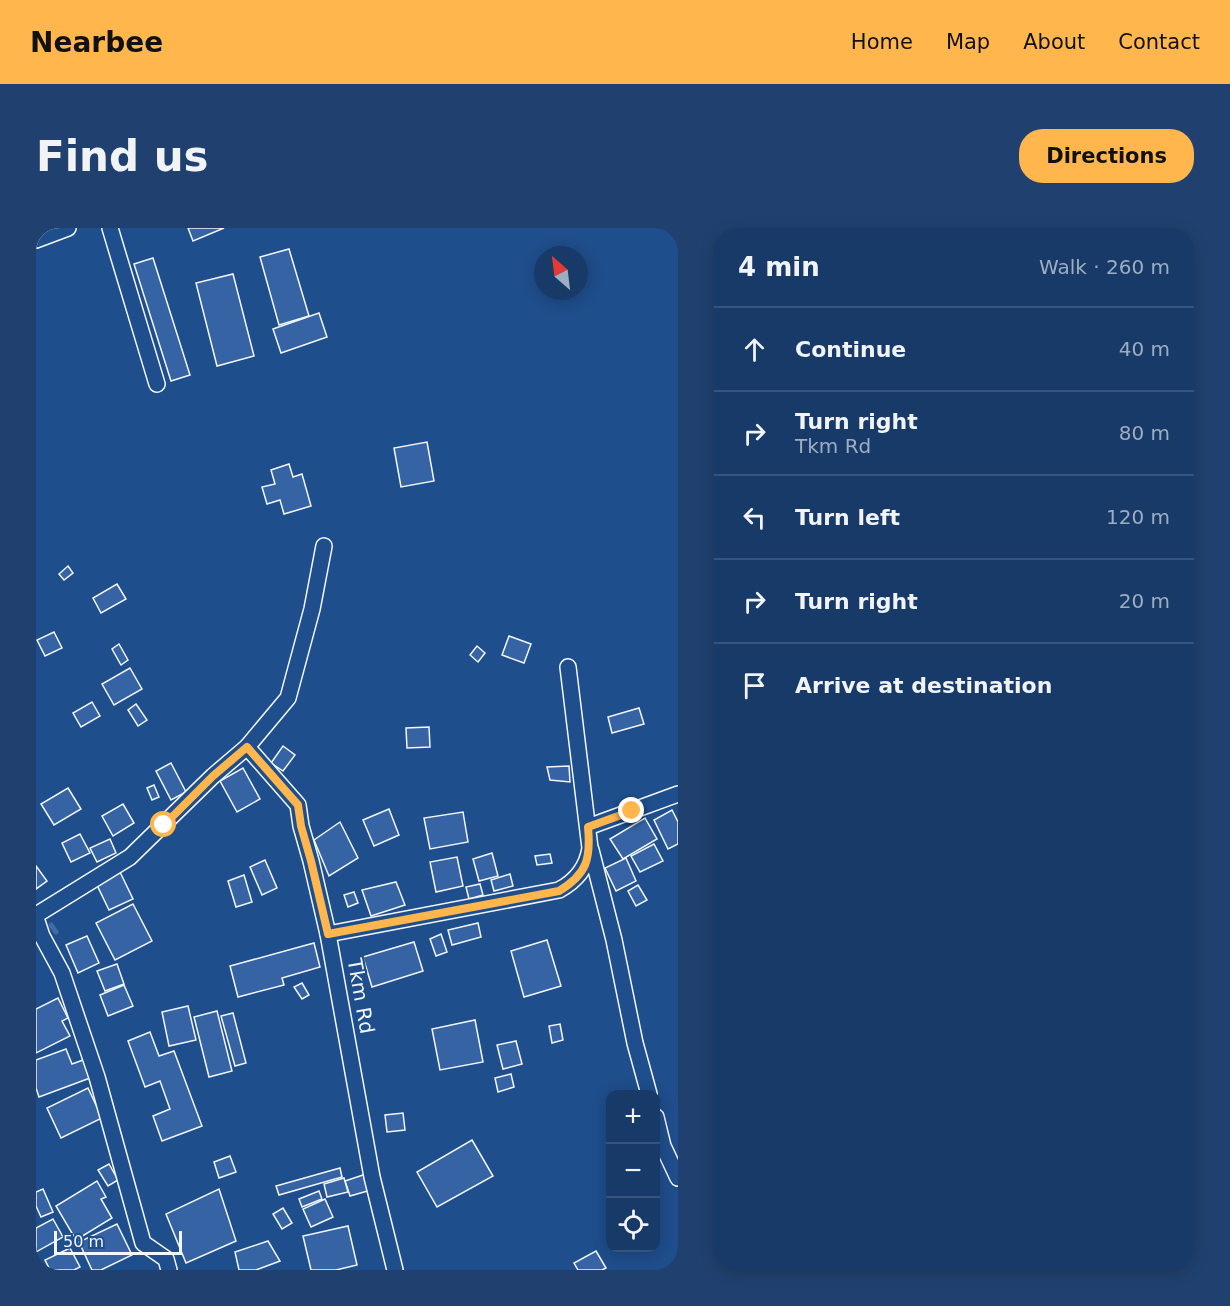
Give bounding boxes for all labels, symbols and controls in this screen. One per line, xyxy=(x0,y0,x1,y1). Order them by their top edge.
text: Nearbee xyxy=(30,26,163,59)
text: Home xyxy=(851,30,913,54)
text: Map xyxy=(946,30,990,54)
text: About xyxy=(1023,30,1085,54)
text: Contact xyxy=(1118,30,1200,54)
button: Directions xyxy=(1019,129,1194,183)
text: Find us xyxy=(36,132,209,181)
north arrow xyxy=(534,246,588,300)
text: 4 min xyxy=(738,252,820,282)
text: Walk · 260 m xyxy=(1039,255,1170,279)
icon: ahead xyxy=(738,333,771,366)
text: Continue xyxy=(795,337,906,362)
text: 40 m xyxy=(1119,337,1170,361)
text: Turn right xyxy=(795,409,918,434)
icon: right xyxy=(738,417,771,450)
text: 80 m xyxy=(1119,421,1170,445)
text: Tkm Rd xyxy=(795,434,871,458)
icon: left xyxy=(738,501,771,534)
text: Turn left xyxy=(795,505,900,530)
text: 120 m xyxy=(1106,505,1170,529)
icon: right xyxy=(738,585,771,618)
text: Turn right xyxy=(795,589,918,614)
text: 20 m xyxy=(1119,589,1170,613)
icon: arrive xyxy=(738,669,771,702)
text: Arrive at destination xyxy=(795,673,1052,698)
route end xyxy=(618,797,644,823)
route start xyxy=(150,811,176,837)
street label: Tkm Rd xyxy=(342,955,379,1036)
map controls xyxy=(606,1090,660,1252)
button: + xyxy=(606,1090,660,1144)
button: − xyxy=(606,1144,660,1198)
button: locate xyxy=(606,1198,660,1252)
scale bar xyxy=(54,1228,182,1256)
text: 50 m xyxy=(63,1232,104,1251)

